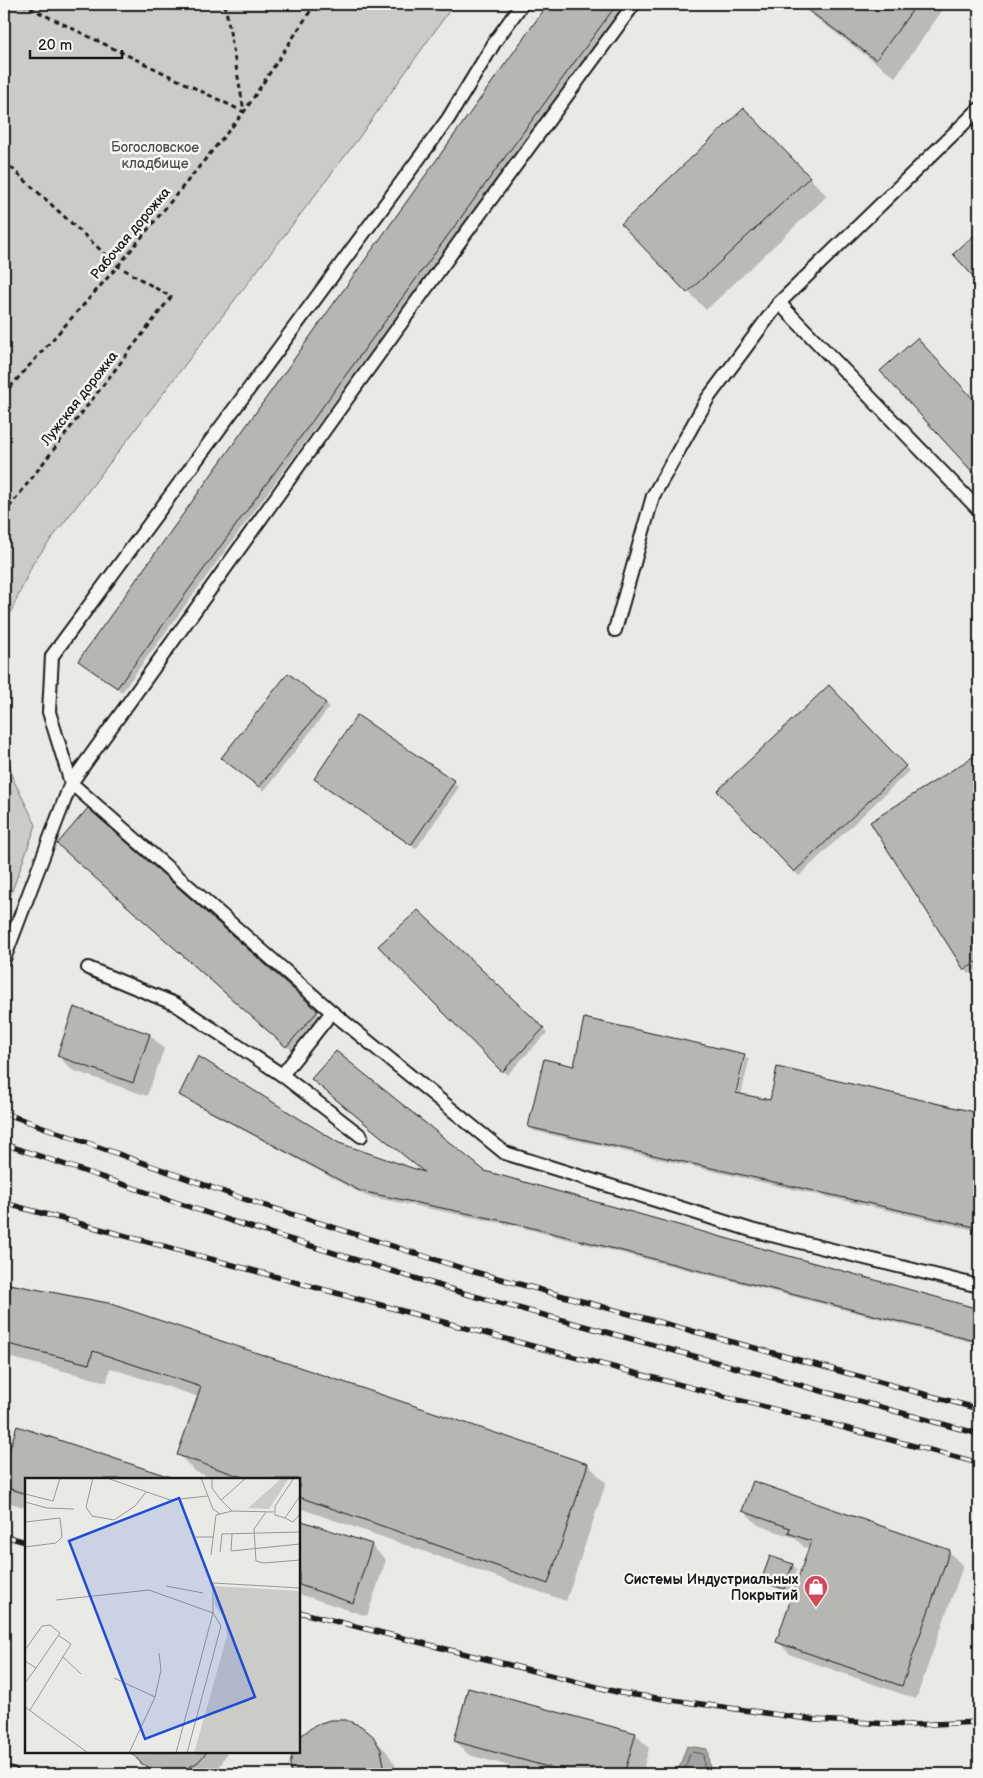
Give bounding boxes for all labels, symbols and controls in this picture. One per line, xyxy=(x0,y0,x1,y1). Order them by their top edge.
scale bar xyxy=(30,28,122,60)
text: 20 m xyxy=(38,36,72,55)
park label: Богословское кладбище xyxy=(111,139,199,172)
street label: Рабочая дорожка xyxy=(87,183,174,283)
street label: Лужская дорожка xyxy=(37,347,122,450)
inset map xyxy=(25,1478,300,1753)
place label: Системы Индустриальных Покрытий xyxy=(624,1571,799,1604)
shop icon: Системы Индустриальных Покрытий xyxy=(803,1574,829,1608)

